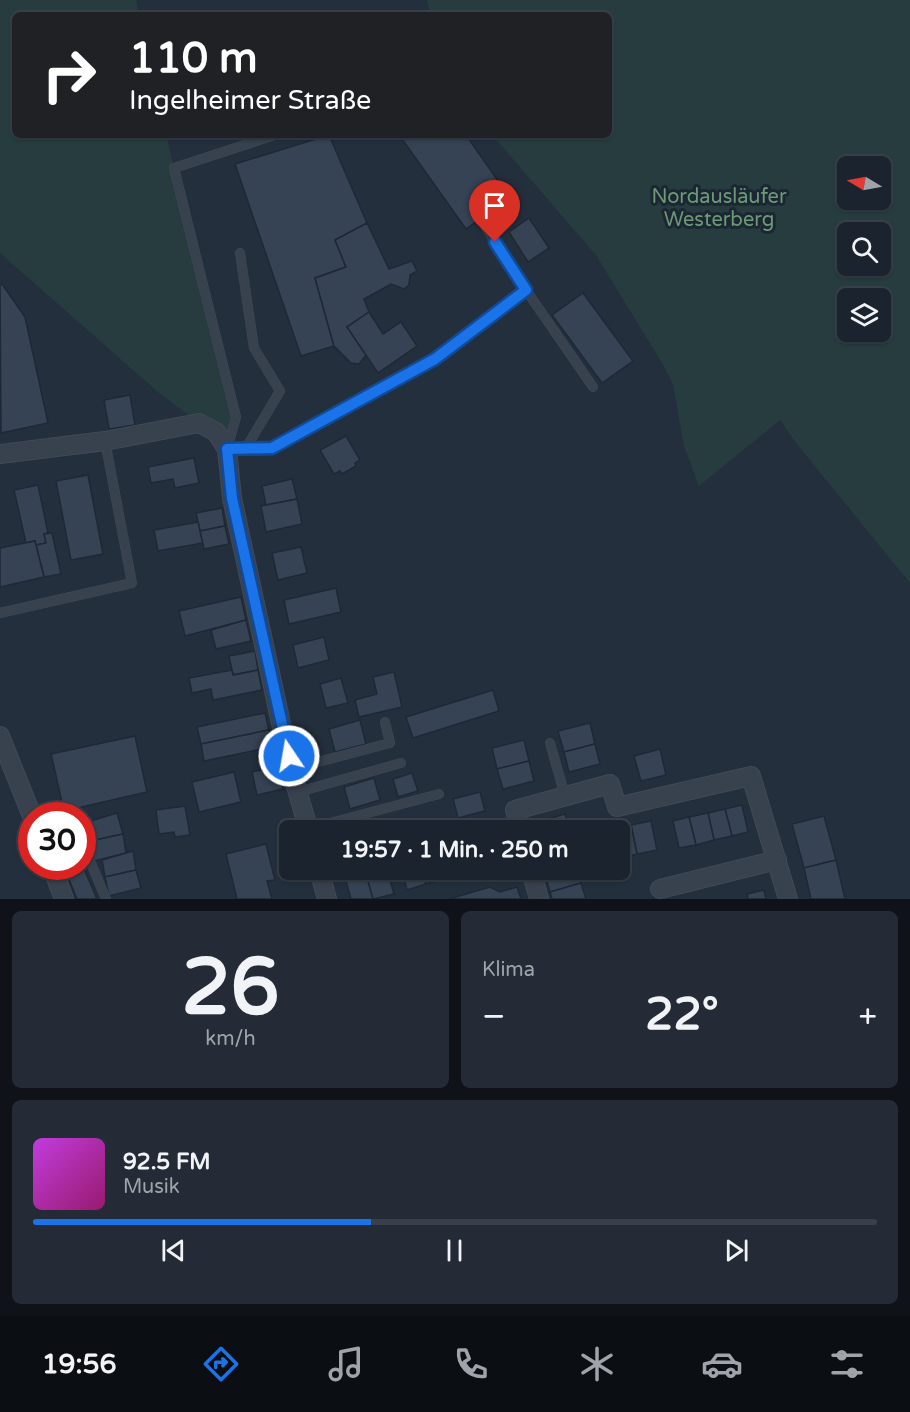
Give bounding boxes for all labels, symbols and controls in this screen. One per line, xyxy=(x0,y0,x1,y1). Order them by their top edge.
text: 110 m xyxy=(129,33,258,84)
icon: right xyxy=(30,36,108,114)
text: Ingelheimer Straße xyxy=(129,84,371,117)
north arrow xyxy=(837,156,891,210)
map controls xyxy=(837,156,891,342)
pin xyxy=(469,180,520,242)
park label: Nordausläufer Westerberg xyxy=(651,185,787,232)
icon: arrive xyxy=(478,189,511,222)
button: search xyxy=(837,222,891,276)
button: layers xyxy=(837,288,891,342)
position arrow xyxy=(257,724,321,788)
speed limit sign: 30 xyxy=(18,802,96,880)
text: 19:57 · 1 Min. · 250 m xyxy=(341,837,568,863)
text: 26 xyxy=(182,941,279,1035)
text: Klima xyxy=(482,958,535,982)
text: 22° xyxy=(645,988,719,1042)
text: − xyxy=(482,997,506,1036)
text: + xyxy=(858,997,877,1036)
text: km/h xyxy=(205,1027,256,1051)
text: 92.5 FM xyxy=(123,1149,211,1175)
text: Musik xyxy=(123,1175,180,1199)
icon: previous xyxy=(157,1234,190,1267)
icon: pause xyxy=(438,1234,471,1267)
icon: next xyxy=(720,1234,753,1267)
icon: directions xyxy=(200,1343,242,1385)
icon: music xyxy=(325,1343,367,1385)
icon: phone xyxy=(450,1343,492,1385)
icon: climate xyxy=(576,1343,618,1385)
icon: car xyxy=(701,1343,743,1385)
icon: filters xyxy=(826,1343,868,1385)
text: 19:56 xyxy=(42,1348,117,1381)

